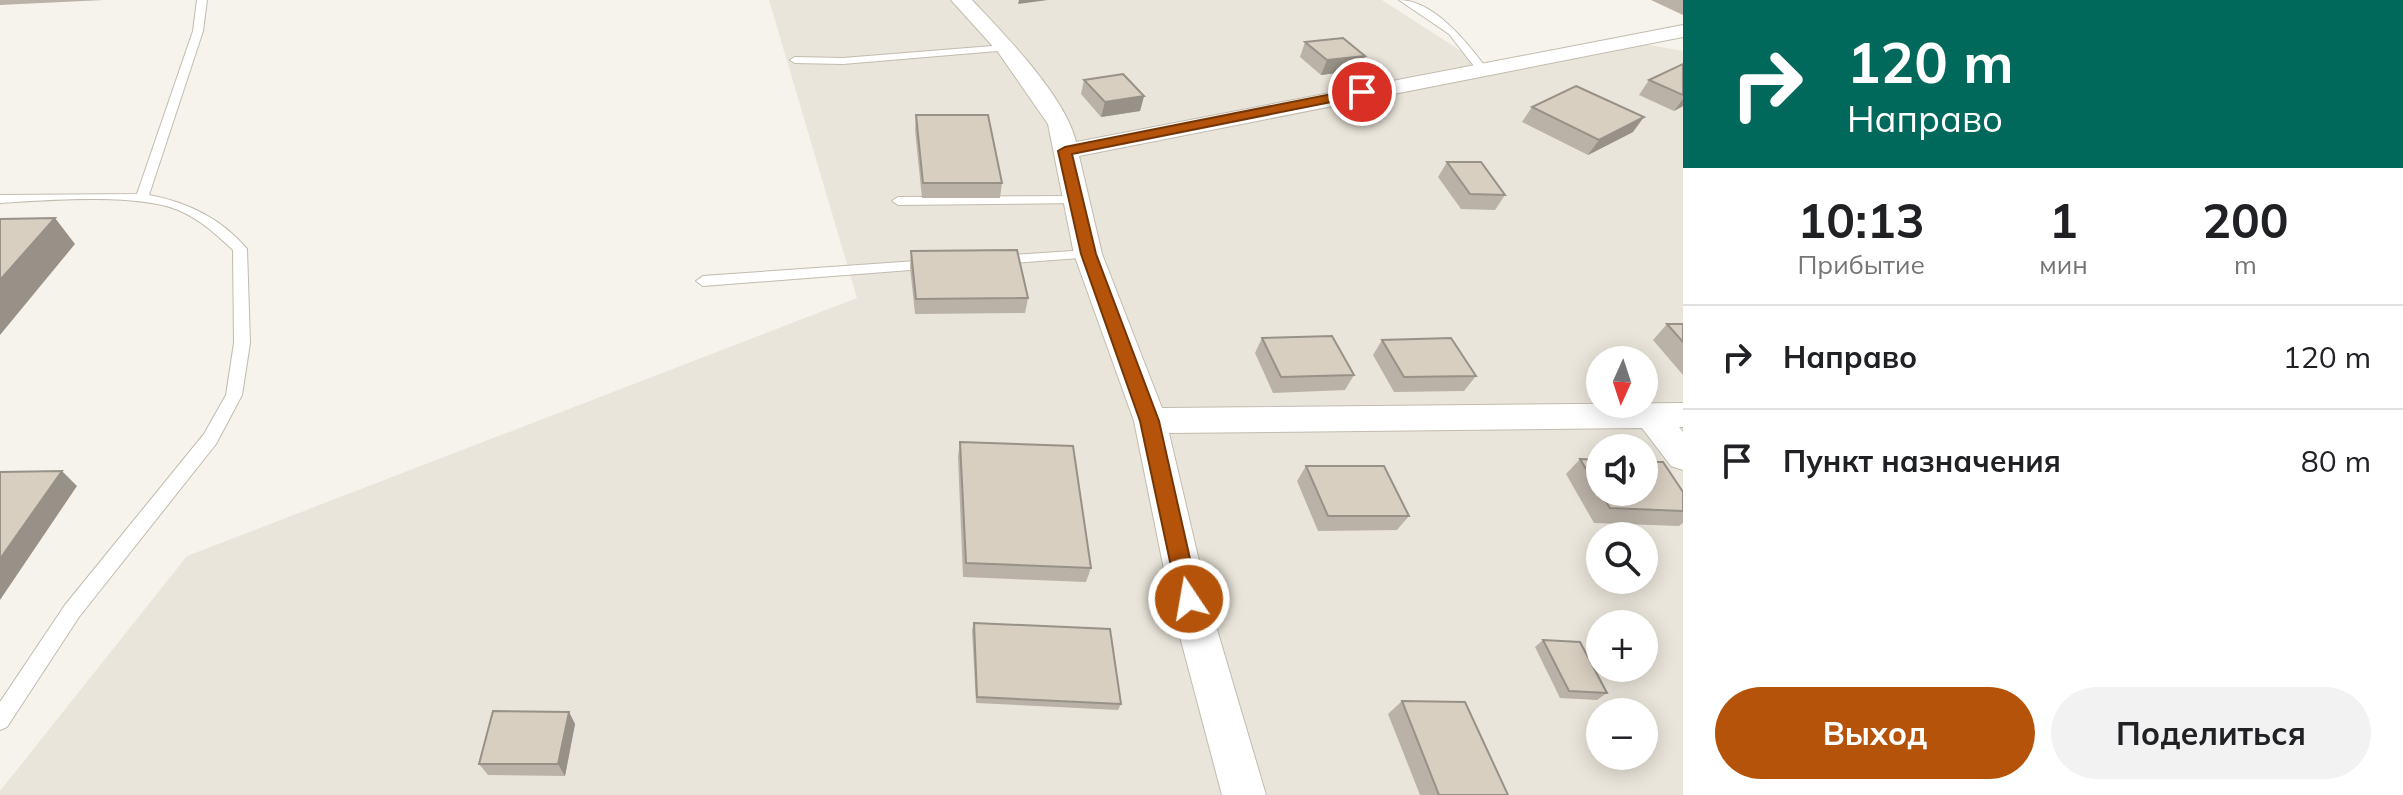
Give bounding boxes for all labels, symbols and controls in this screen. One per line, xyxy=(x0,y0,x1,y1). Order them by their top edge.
text: 120 m xyxy=(1847,27,2014,97)
icon: right xyxy=(1715,32,1819,136)
pin xyxy=(1328,58,1396,126)
icon: arrive xyxy=(1340,70,1384,114)
text: Направо xyxy=(1847,96,2003,141)
text: 10:13 xyxy=(1798,190,1925,250)
text: 1 xyxy=(2049,190,2078,250)
text: 200 xyxy=(2202,190,2289,250)
text: Прибытие xyxy=(1797,248,1925,281)
text: мин xyxy=(2039,248,2088,281)
text: m xyxy=(2234,248,2257,281)
icon: right xyxy=(1715,335,1759,379)
text: Направо xyxy=(1783,338,1917,376)
text: 120 m xyxy=(2283,338,2371,376)
north arrow xyxy=(1586,346,1658,418)
map controls xyxy=(1586,346,1658,770)
button: sound xyxy=(1586,434,1658,506)
icon: arrive xyxy=(1715,439,1759,483)
text: Пункт назначения xyxy=(1783,442,2061,480)
text: 80 m xyxy=(2301,442,2371,480)
button: search xyxy=(1586,522,1658,594)
position arrow xyxy=(1147,557,1231,641)
button: + xyxy=(1586,610,1658,682)
button: Выход xyxy=(1715,687,2035,779)
button: Поделиться xyxy=(2051,687,2371,779)
button: − xyxy=(1586,698,1658,770)

